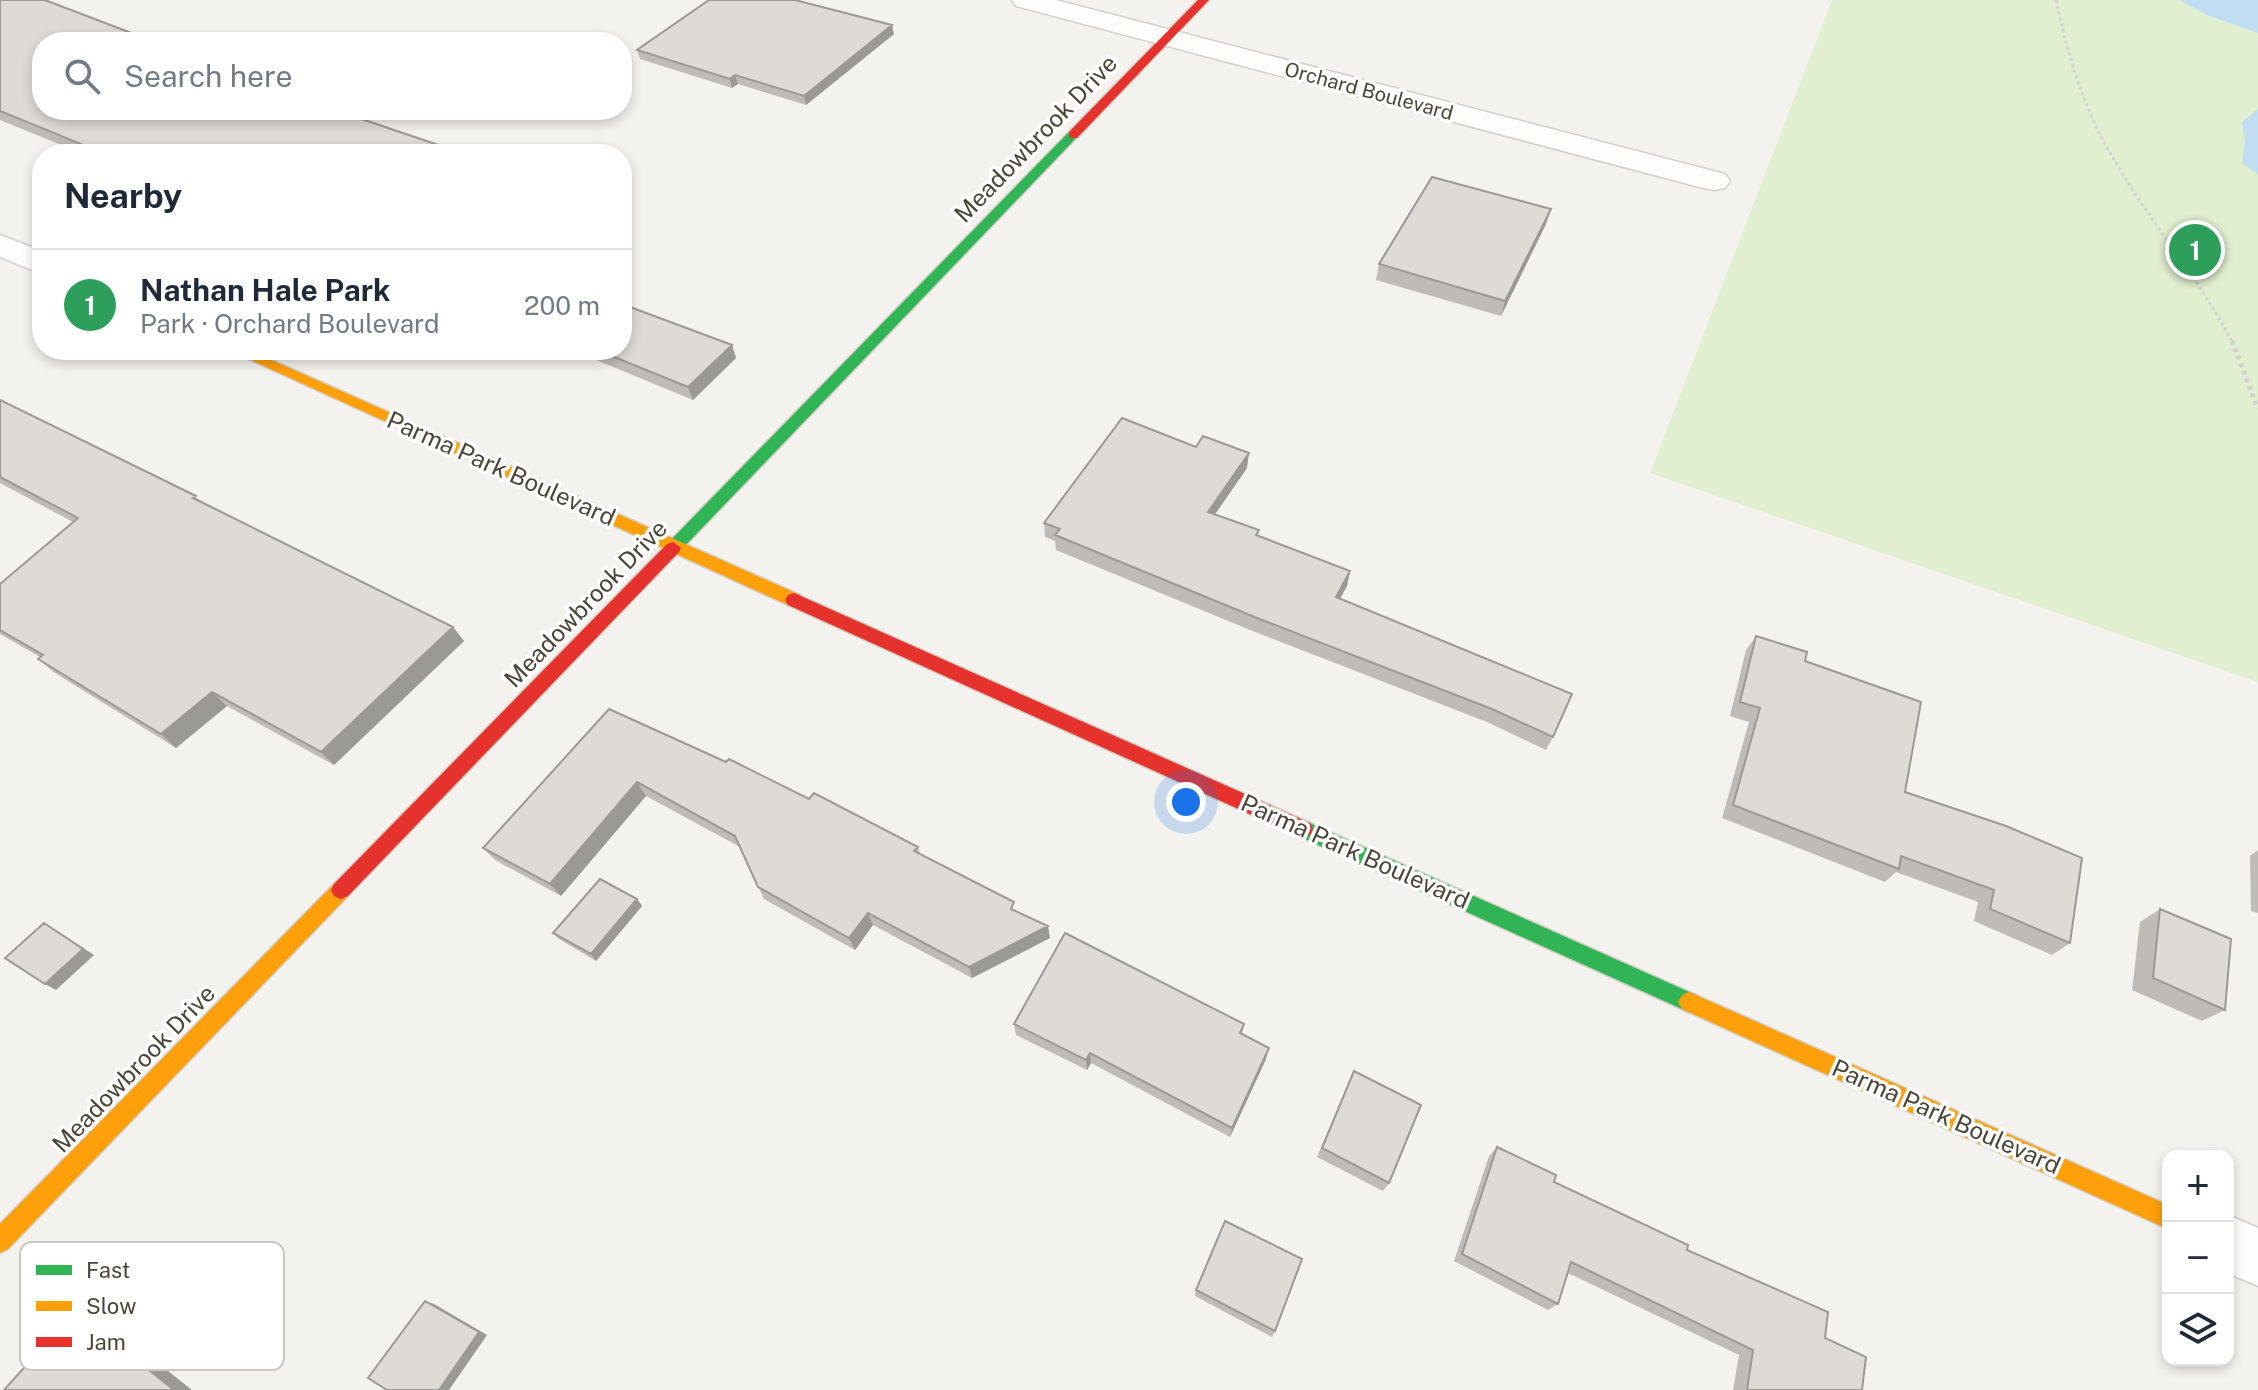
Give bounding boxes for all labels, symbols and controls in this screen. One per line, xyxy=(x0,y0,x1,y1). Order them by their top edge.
search box xyxy=(32,32,632,120)
street label: Meadowbrook Drive xyxy=(948,49,1122,228)
icon: search xyxy=(60,54,104,98)
street label: Orchard Boulevard xyxy=(1282,57,1456,125)
text: Search here xyxy=(124,58,292,94)
text: Nearby xyxy=(64,176,182,216)
pin: 1 xyxy=(2169,220,2221,280)
text: Nathan Hale Park xyxy=(140,272,390,308)
text: 1 xyxy=(84,290,96,321)
text: 200 m xyxy=(524,290,600,321)
text: Park · Orchard Boulevard xyxy=(140,308,440,339)
street label: Parma Park Boulevard xyxy=(383,405,620,531)
street label: Meadowbrook Drive xyxy=(498,514,672,693)
your location xyxy=(1166,782,1206,822)
street label: Parma Park Boulevard xyxy=(1237,788,1474,914)
street label: Meadowbrook Drive xyxy=(46,979,220,1158)
street label: Parma Park Boulevard xyxy=(1828,1053,2065,1179)
map controls xyxy=(2162,1150,2234,1366)
button: + xyxy=(2162,1150,2234,1222)
button: − xyxy=(2162,1222,2234,1294)
legend xyxy=(20,1242,284,1370)
text: Fast xyxy=(86,1257,130,1283)
text: Slow xyxy=(86,1293,136,1319)
button: layers xyxy=(2162,1294,2234,1366)
text: Jam xyxy=(86,1329,126,1355)

